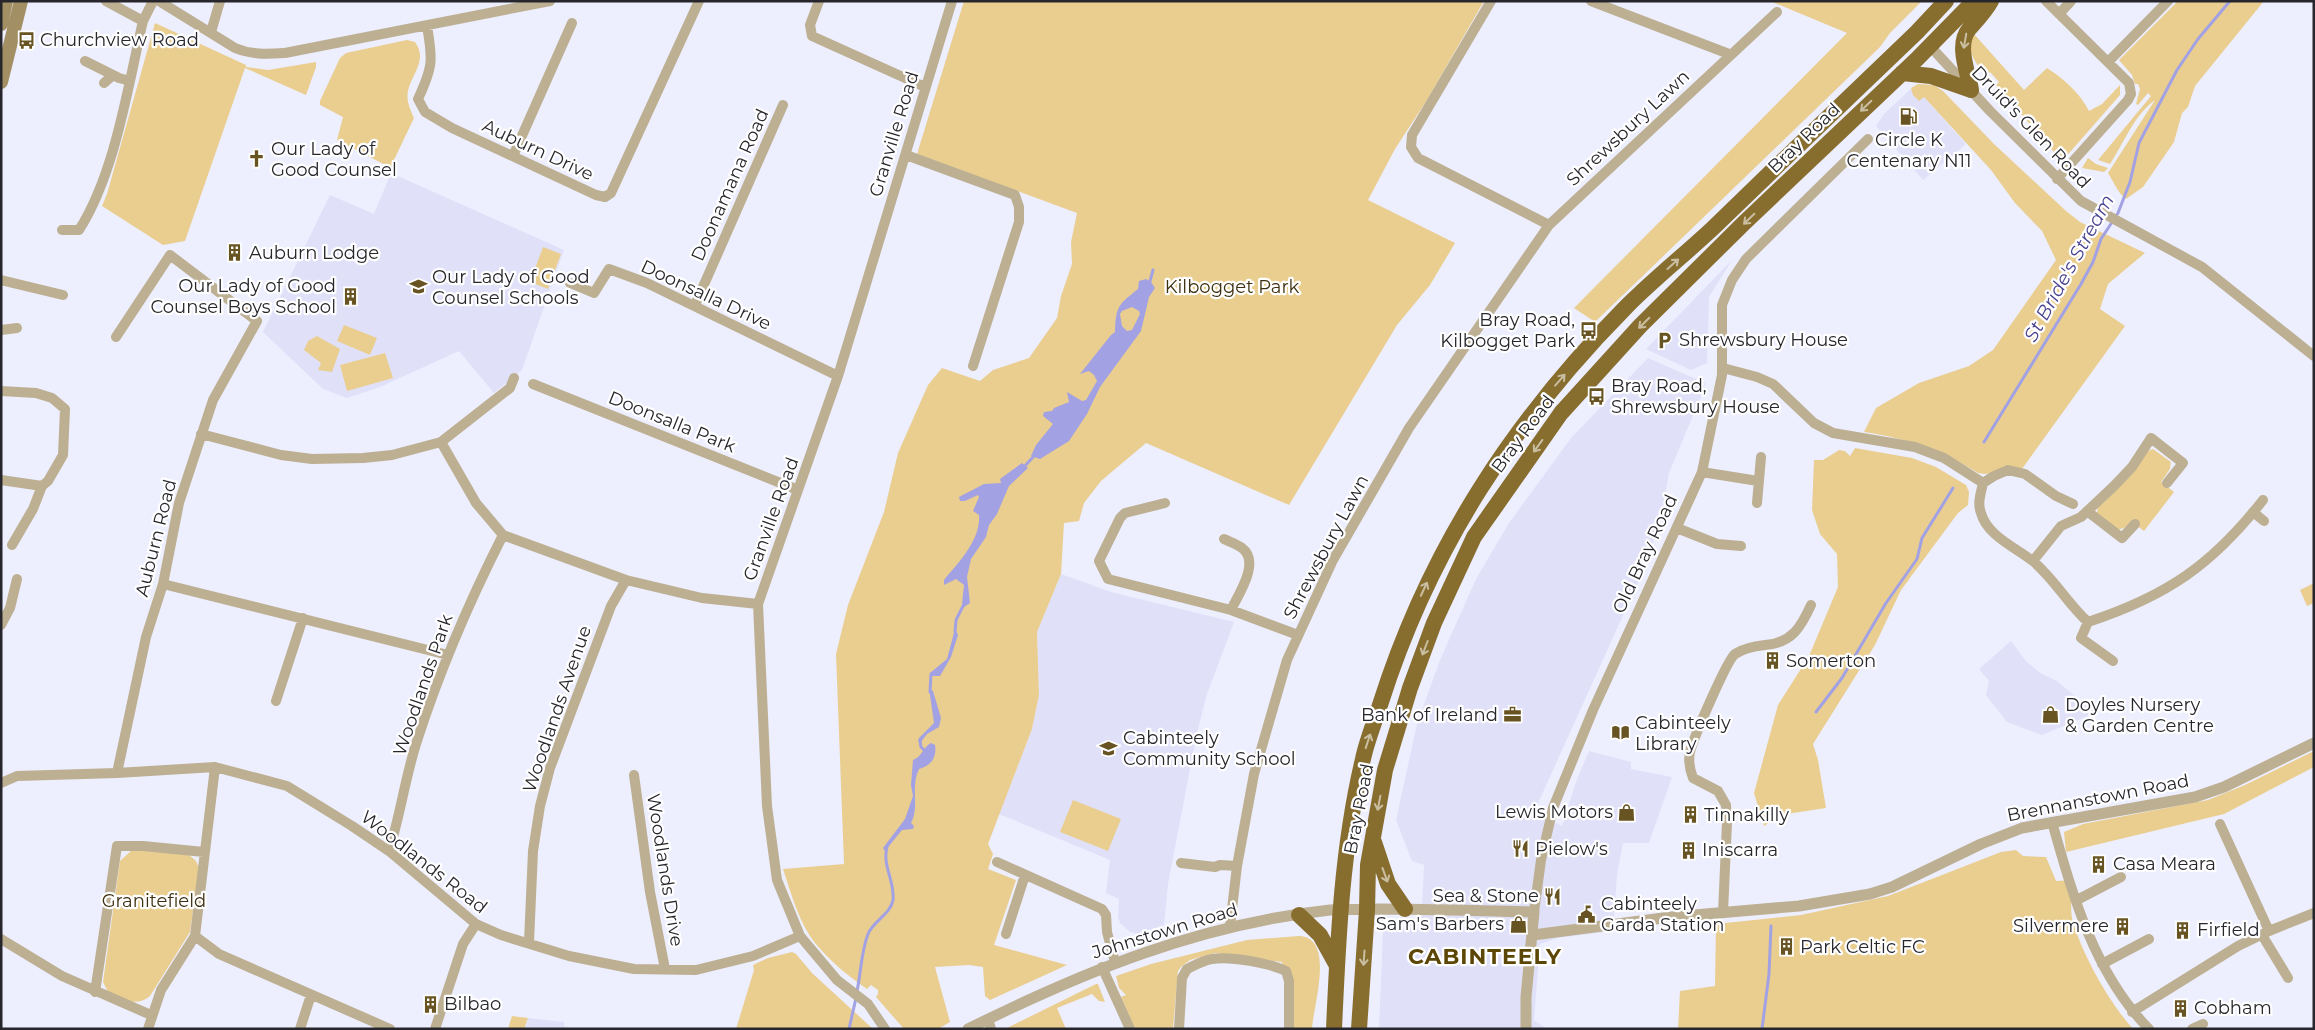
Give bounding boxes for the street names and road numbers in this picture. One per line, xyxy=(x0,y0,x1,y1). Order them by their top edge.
street label: Druid's Glen Road xyxy=(1967,61,2095,193)
street label: Shrewsbury Lawn xyxy=(1562,65,1694,191)
street label: Granville Road xyxy=(864,69,924,199)
street label: Bray Road xyxy=(1763,98,1845,178)
street label: Doonamana Road xyxy=(686,105,774,265)
street label: Auburn Drive xyxy=(479,115,597,185)
street label: Doonsalla Drive xyxy=(637,255,775,335)
street label: Doonsalla Park xyxy=(605,386,739,458)
street label: Bray Road xyxy=(1487,391,1559,477)
street label: Granville Road xyxy=(738,454,804,584)
street label: Shrewsbury Lawn xyxy=(1279,471,1373,623)
street label: Auburn Road xyxy=(131,477,181,599)
street label: Old Bray Road xyxy=(1608,491,1682,617)
street label: Woodlands Park xyxy=(388,611,458,759)
street label: Woodlands Avenue xyxy=(518,623,596,795)
street label: Bray Road xyxy=(1339,762,1379,856)
street label: Brennanstown Road xyxy=(2005,770,2191,826)
street label: Woodlands Drive xyxy=(642,792,688,948)
street label: Woodlands Road xyxy=(356,806,492,918)
street label: Johnstown Road xyxy=(1089,898,1241,964)

